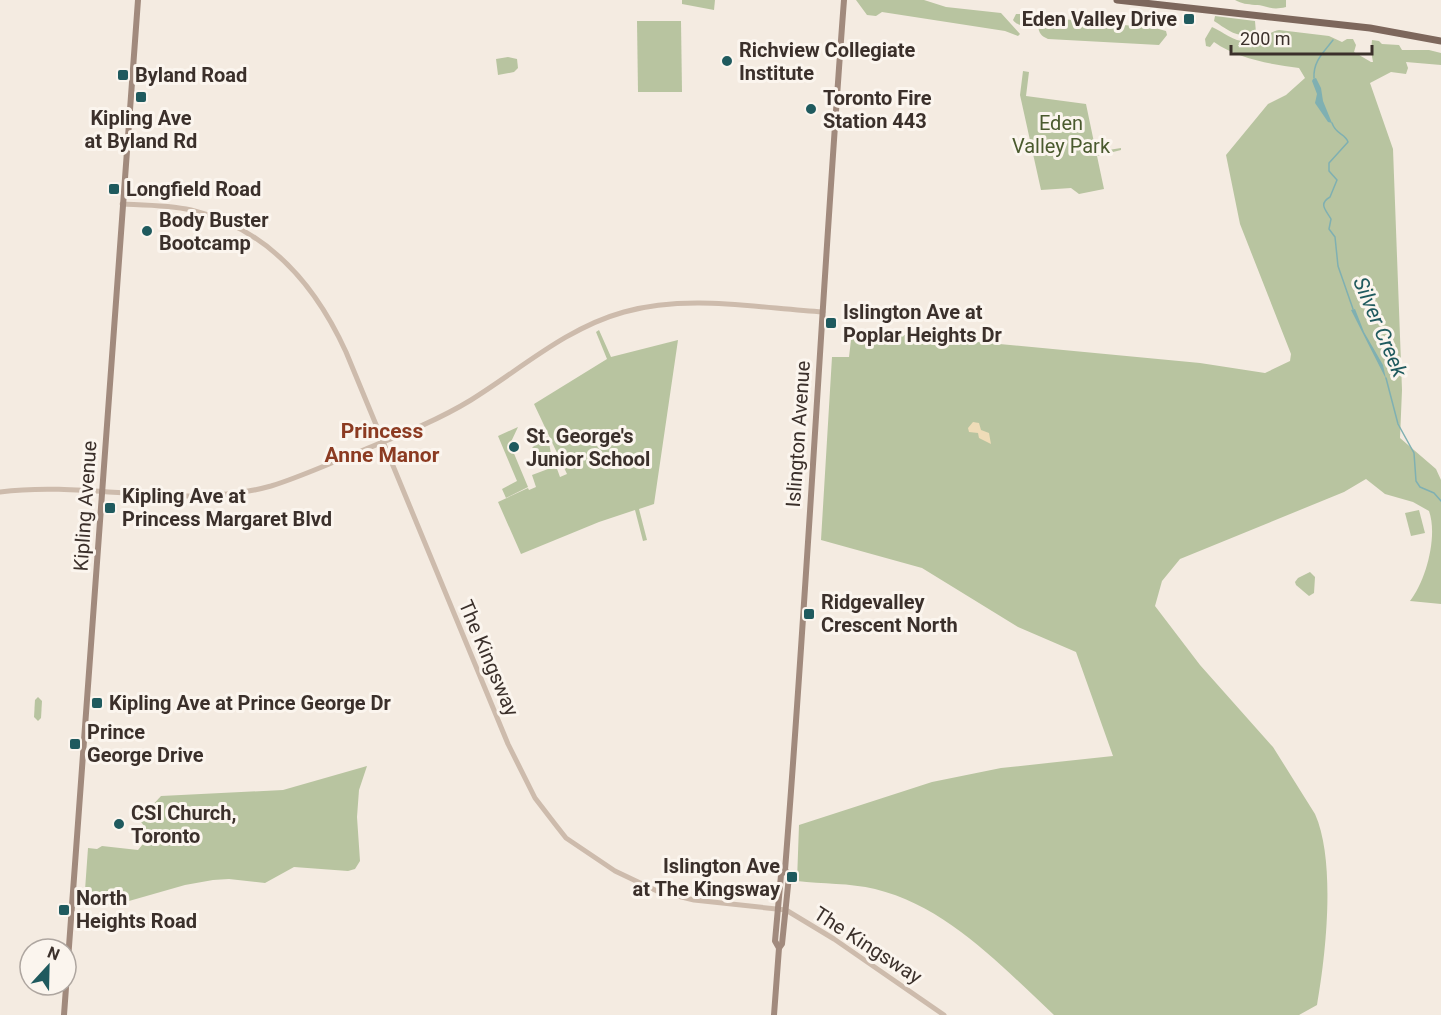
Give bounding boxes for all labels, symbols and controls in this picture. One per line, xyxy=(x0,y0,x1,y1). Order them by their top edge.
place label: Eden Valley Drive xyxy=(1022,7,1177,31)
marker: Eden Valley Drive xyxy=(1182,12,1196,26)
scale bar xyxy=(1231,18,1372,56)
text: 200 m xyxy=(1240,28,1291,49)
place label: Richview Collegiate Institute xyxy=(739,38,916,85)
marker: Richview Collegiate Institute xyxy=(720,54,734,68)
place label: Byland Road xyxy=(135,63,247,87)
marker: Byland Road xyxy=(116,68,130,82)
place label: Toronto Fire Station 443 xyxy=(823,86,932,133)
marker: Kipling Ave at Byland Rd xyxy=(134,90,148,104)
marker: Toronto Fire Station 443 xyxy=(804,102,818,116)
place label: Kipling Ave at Byland Rd xyxy=(85,106,197,153)
park label: Eden Valley Park xyxy=(1012,111,1111,158)
place label: Longfield Road xyxy=(126,177,261,201)
marker: Longfield Road xyxy=(107,182,121,196)
place label: Body Buster Bootcamp xyxy=(159,208,269,255)
marker: Body Buster Bootcamp xyxy=(140,224,154,238)
water label: Silver Creek xyxy=(1348,273,1412,381)
place label: Islington Ave at Poplar Heights Dr xyxy=(843,300,1002,347)
marker: Islington Ave at Poplar Heights Dr xyxy=(824,316,838,330)
street label: Islington Avenue xyxy=(781,360,815,508)
district label: Princess Anne Manor xyxy=(325,419,440,467)
place label: St. George's Junior School xyxy=(526,424,650,471)
street label: Kipling Avenue xyxy=(68,440,102,572)
marker: St. George's Junior School xyxy=(507,440,521,454)
place label: Kipling Ave at Princess Margaret Blvd xyxy=(122,484,332,531)
marker: Kipling Ave at Princess Margaret Blvd xyxy=(103,501,117,515)
place label: Ridgevalley Crescent North xyxy=(821,590,958,637)
street label: The Kingsway xyxy=(454,596,524,720)
marker: Ridgevalley Crescent North xyxy=(802,607,816,621)
place label: Kipling Ave at Prince George Dr xyxy=(109,691,392,715)
marker: Kipling Ave at Prince George Dr xyxy=(90,696,104,710)
place label: Prince George Drive xyxy=(87,720,204,767)
marker: Prince George Drive xyxy=(68,737,82,751)
place label: CSI Church, Toronto xyxy=(131,801,236,848)
marker: CSI Church, Toronto xyxy=(112,817,126,831)
place label: Islington Ave at The Kingsway xyxy=(632,854,781,901)
marker: Islington Ave at The Kingsway xyxy=(785,870,799,884)
place label: North Heights Road xyxy=(76,886,197,933)
street label: The Kingsway xyxy=(810,901,927,989)
marker: North Heights Road xyxy=(57,903,71,917)
north arrow xyxy=(18,937,78,997)
text: N xyxy=(45,943,62,964)

